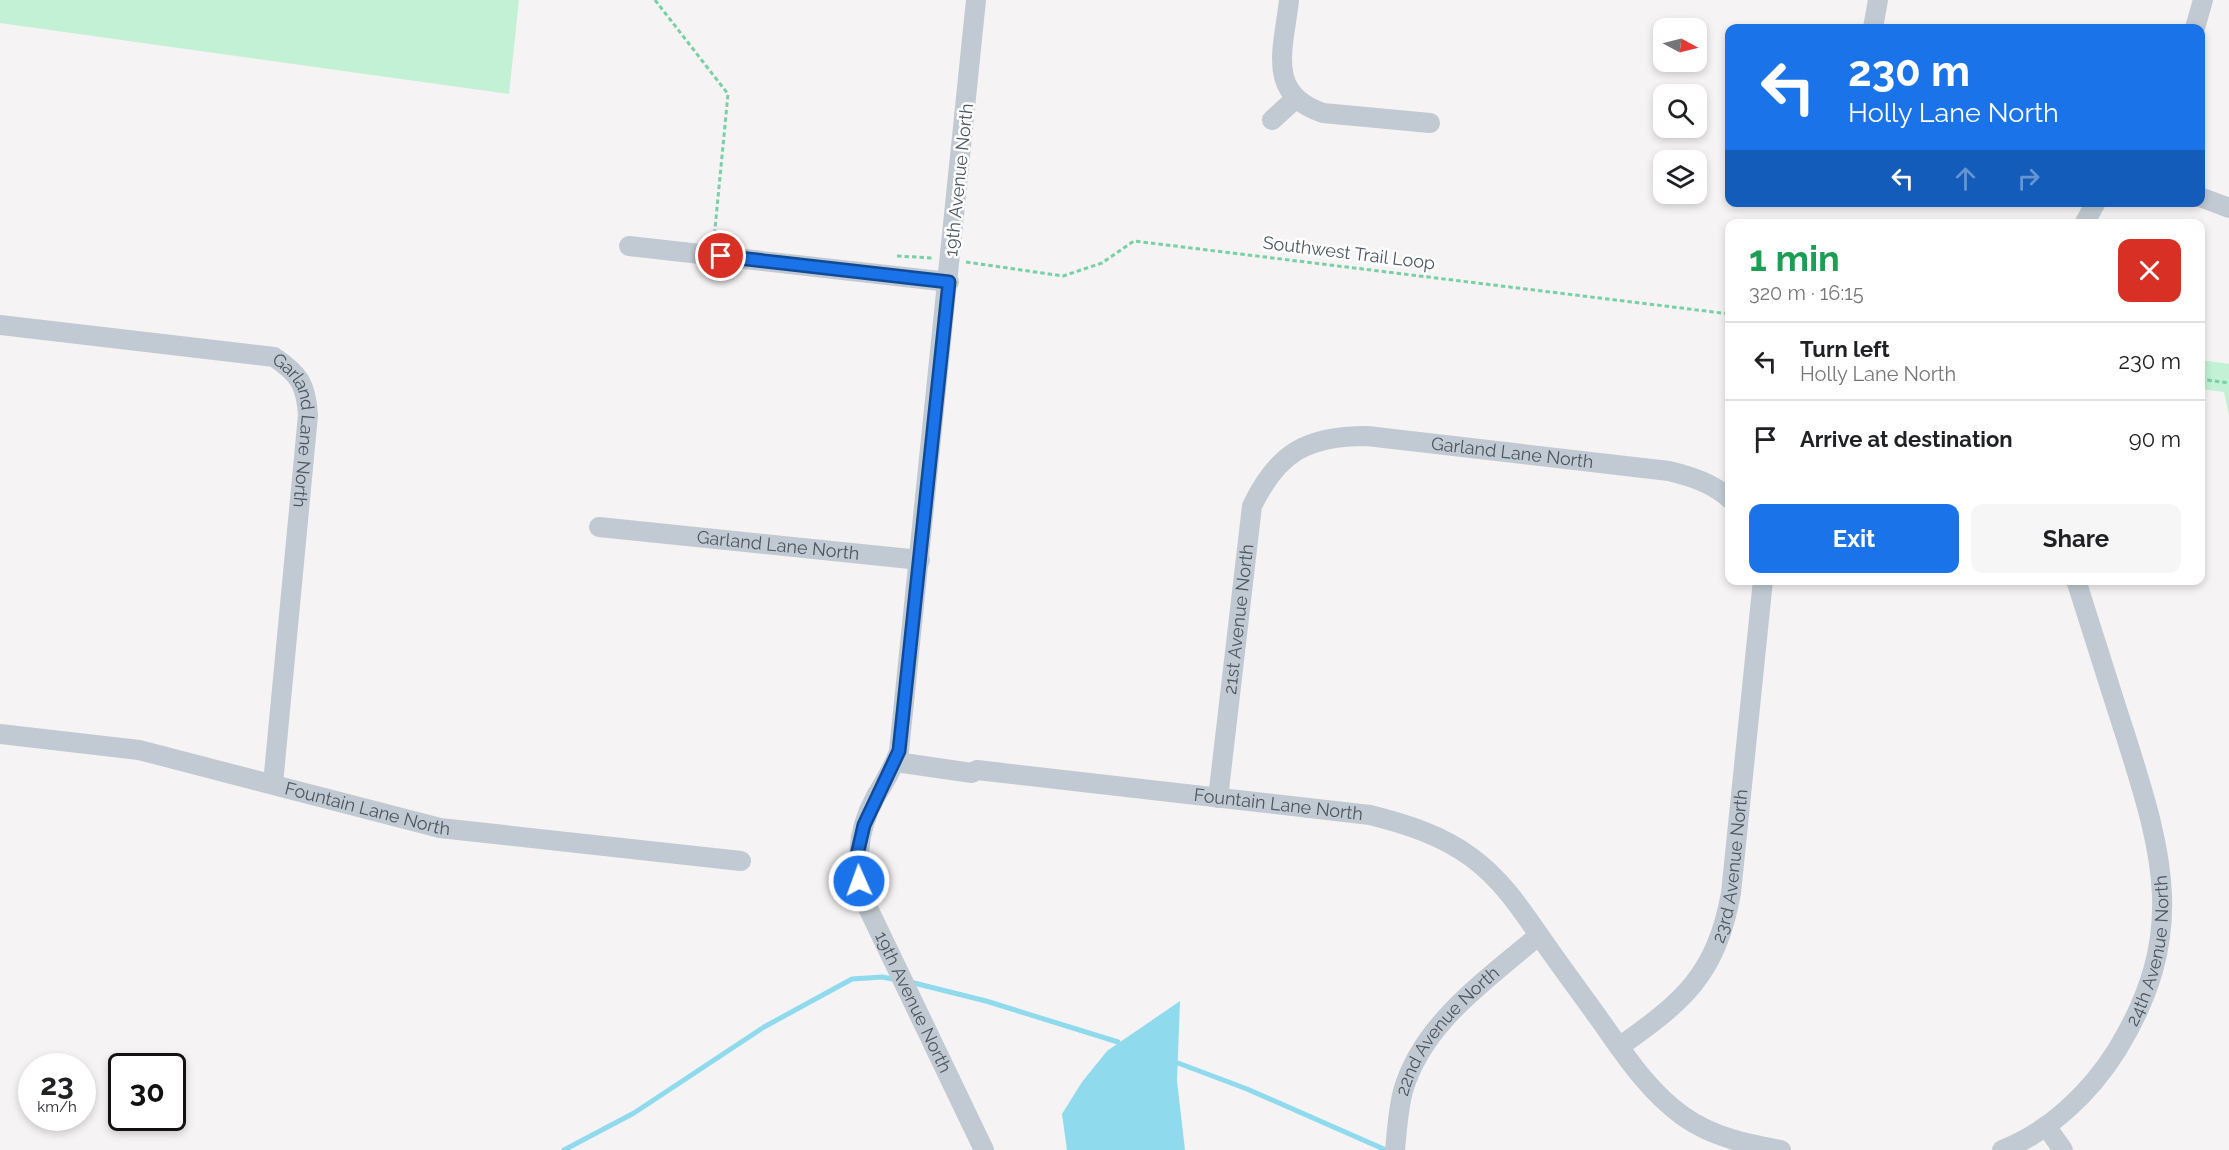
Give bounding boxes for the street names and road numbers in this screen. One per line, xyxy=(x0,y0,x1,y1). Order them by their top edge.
street label: 19th Avenue North xyxy=(940,102,977,258)
street label: Southwest Trail Loop xyxy=(1262,232,1436,273)
street label: Garland Lane North xyxy=(269,348,319,509)
street label: Garland Lane North xyxy=(1430,433,1595,472)
street label: Garland Lane North xyxy=(696,526,860,564)
street label: 21st Avenue North xyxy=(1219,543,1257,695)
street label: Fountain Lane North xyxy=(283,777,451,839)
street label: Fountain Lane North xyxy=(1193,784,1364,824)
street label: 23rd Avenue North xyxy=(1707,788,1752,946)
street label: 24th Avenue North xyxy=(2121,874,2172,1029)
street label: 19th Avenue North xyxy=(871,928,956,1076)
street label: 22nd Avenue North xyxy=(1391,962,1503,1098)

